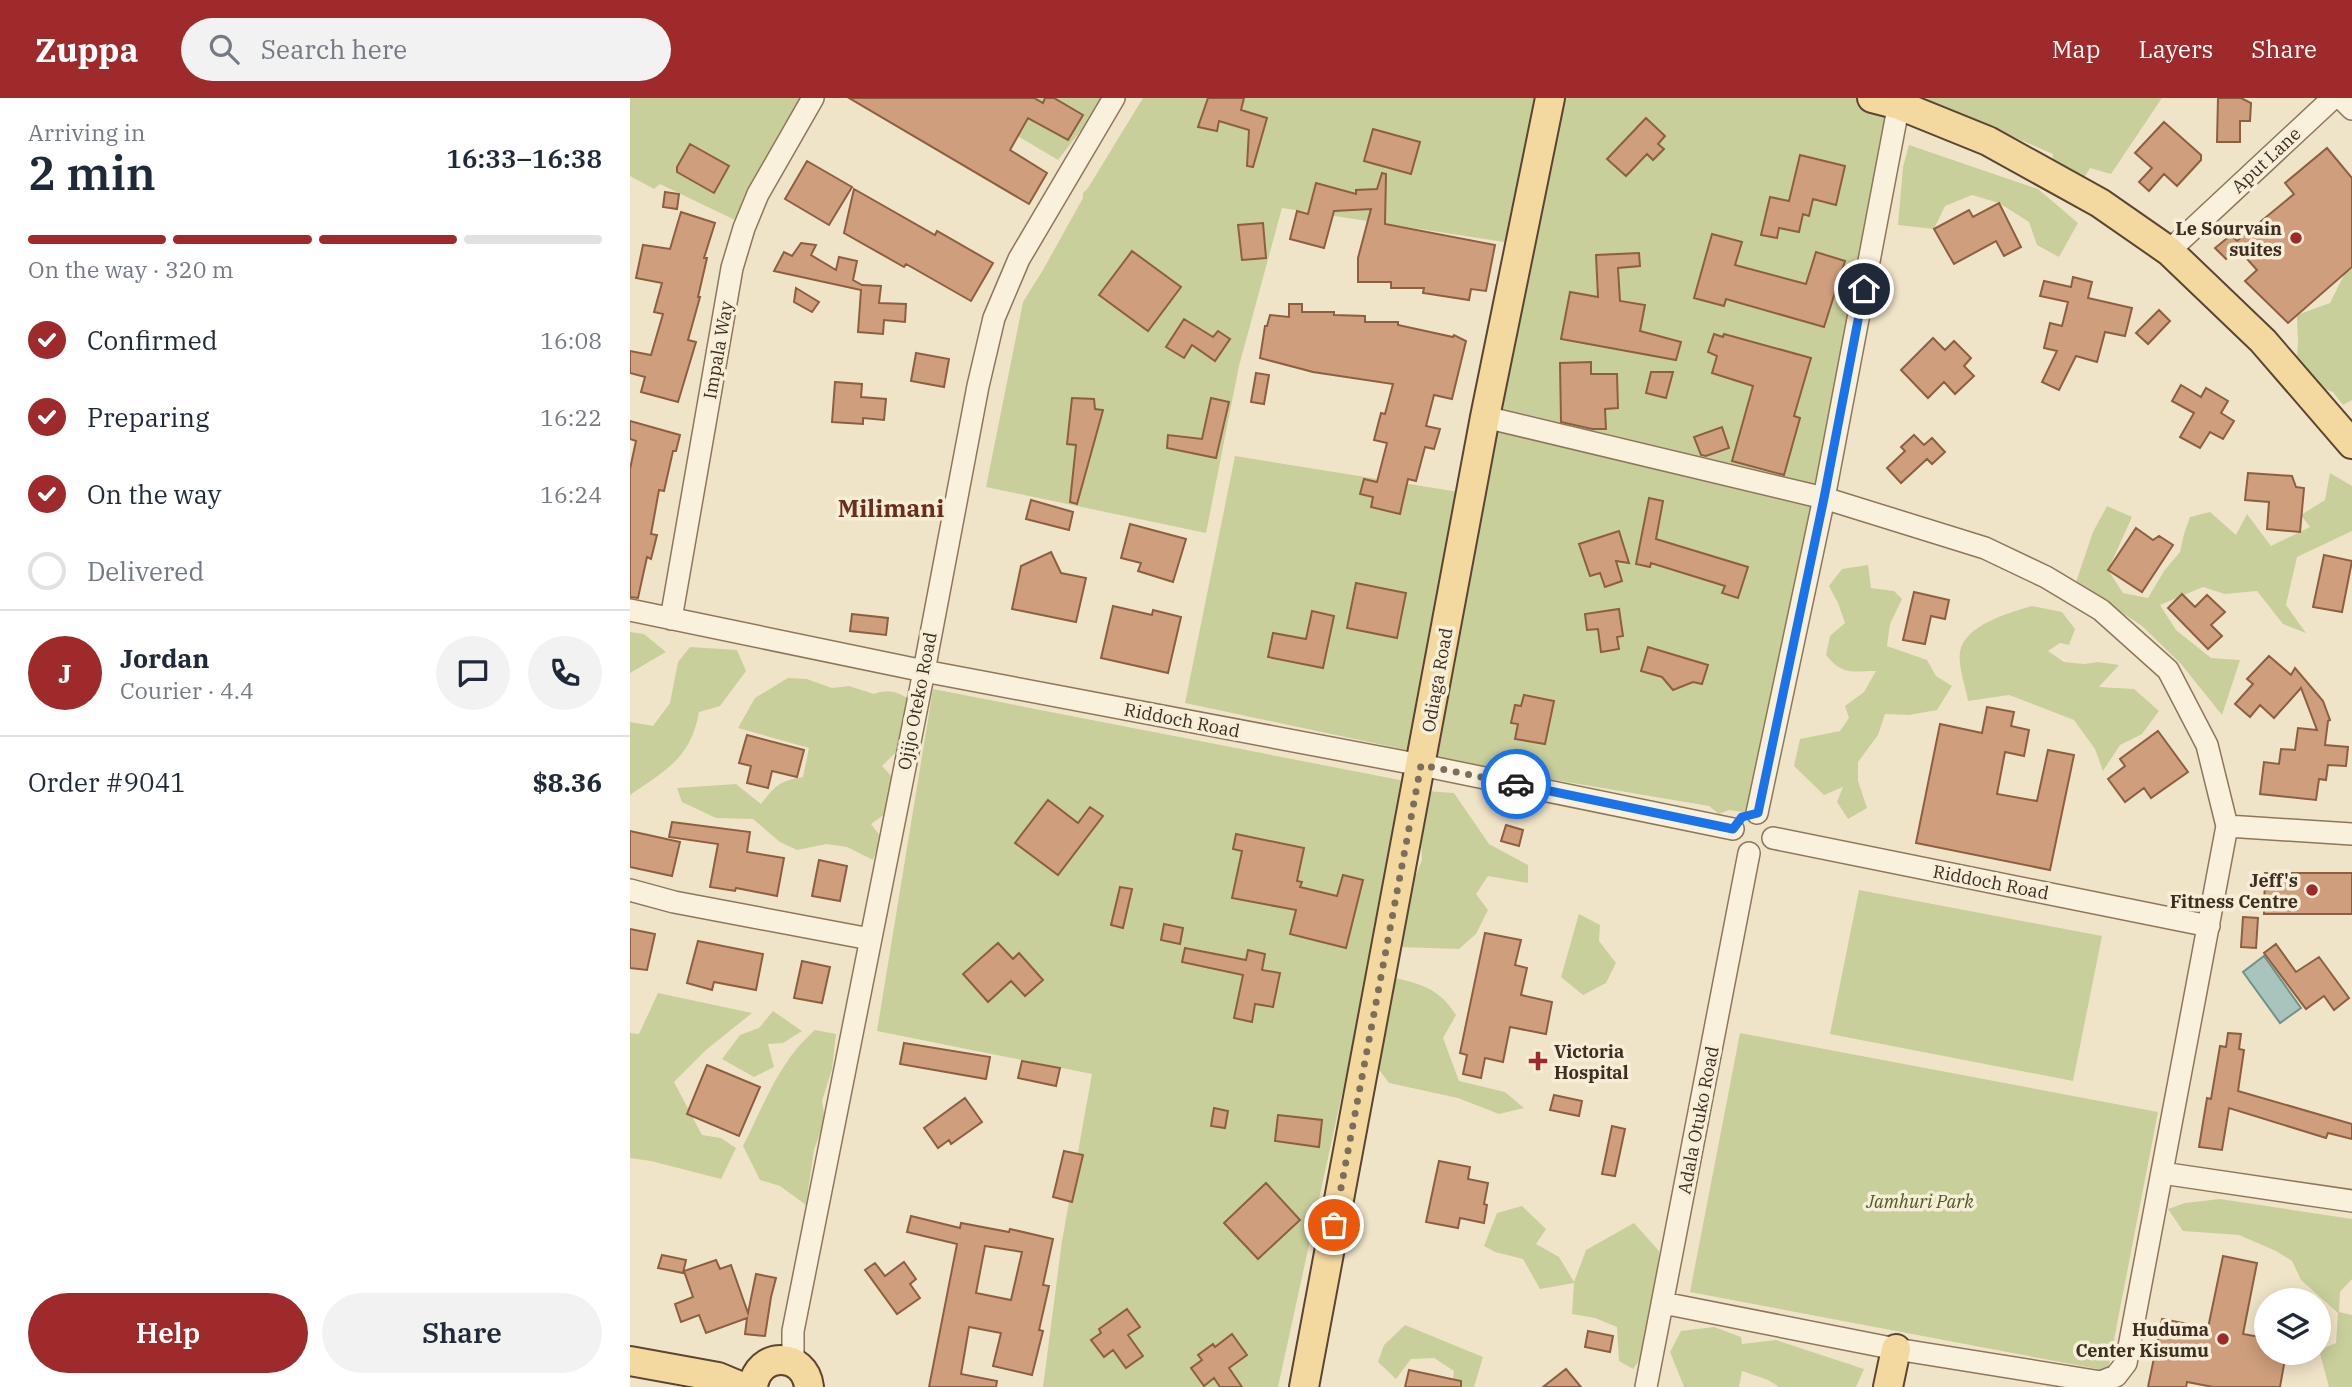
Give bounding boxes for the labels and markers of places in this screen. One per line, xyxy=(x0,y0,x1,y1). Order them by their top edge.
place label: Le Sourvain suites xyxy=(2176,217,2282,261)
marker: Le Sourvain suites xyxy=(2288,230,2304,246)
pin xyxy=(1834,259,1894,319)
place label: Jeff's Fitness Centre xyxy=(2170,869,2298,913)
marker: Jeff's Fitness Centre xyxy=(2304,882,2320,898)
place label: Victoria Hospital xyxy=(1554,1040,1629,1084)
marker: Victoria Hospital xyxy=(1528,1051,1548,1071)
pin xyxy=(1304,1195,1364,1255)
place label: Huduma Center Kisumu xyxy=(2075,1318,2209,1362)
marker: Huduma Center Kisumu xyxy=(2215,1331,2231,1347)

